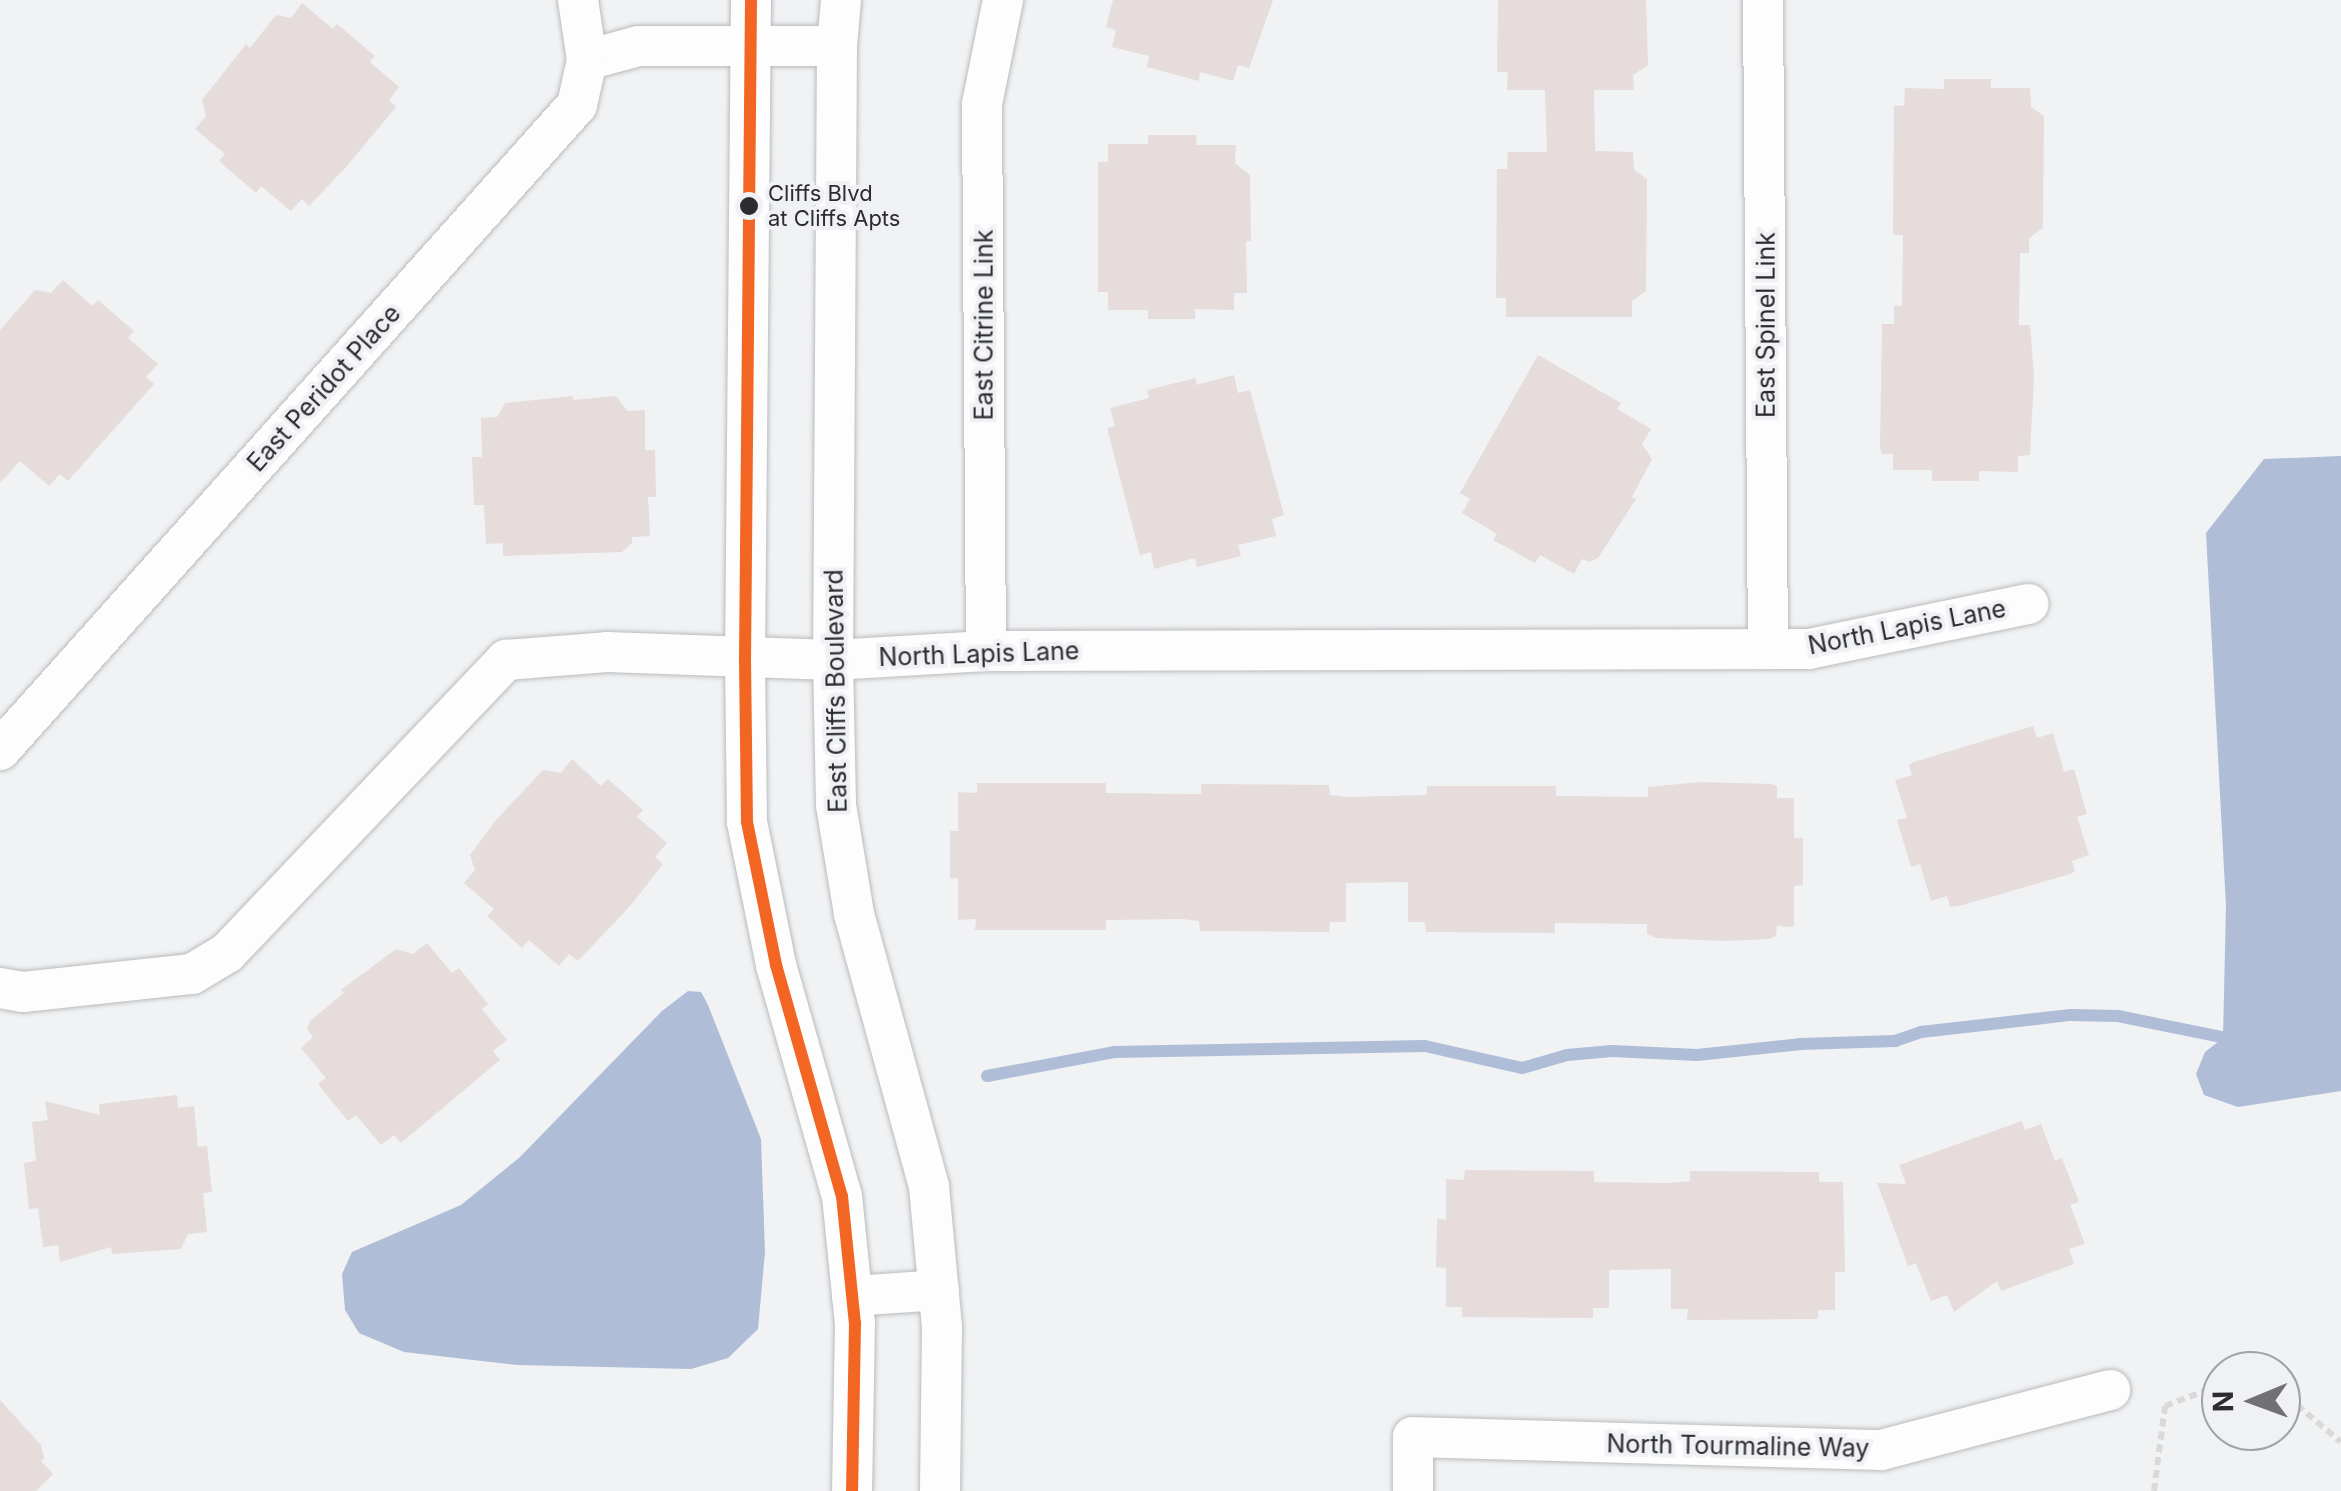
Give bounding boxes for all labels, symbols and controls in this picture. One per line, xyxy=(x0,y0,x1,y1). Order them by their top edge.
place label: Cliffs Blvd at Cliffs Apts xyxy=(768,180,900,232)
marker: Cliffs Blvd at Cliffs Apts xyxy=(739,196,759,216)
street label: East Citrine Link xyxy=(969,230,999,420)
street label: East Spinel Link xyxy=(1751,232,1781,418)
street label: East Peridot Place xyxy=(241,298,407,478)
street label: East Cliffs Boulevard xyxy=(819,569,853,813)
street label: North Lapis Lane xyxy=(1806,593,2008,661)
street label: North Lapis Lane xyxy=(878,636,1080,672)
north arrow xyxy=(2201,1351,2301,1451)
text: N xyxy=(2206,1391,2240,1412)
street label: North Tourmaline Way xyxy=(1606,1429,1870,1463)

